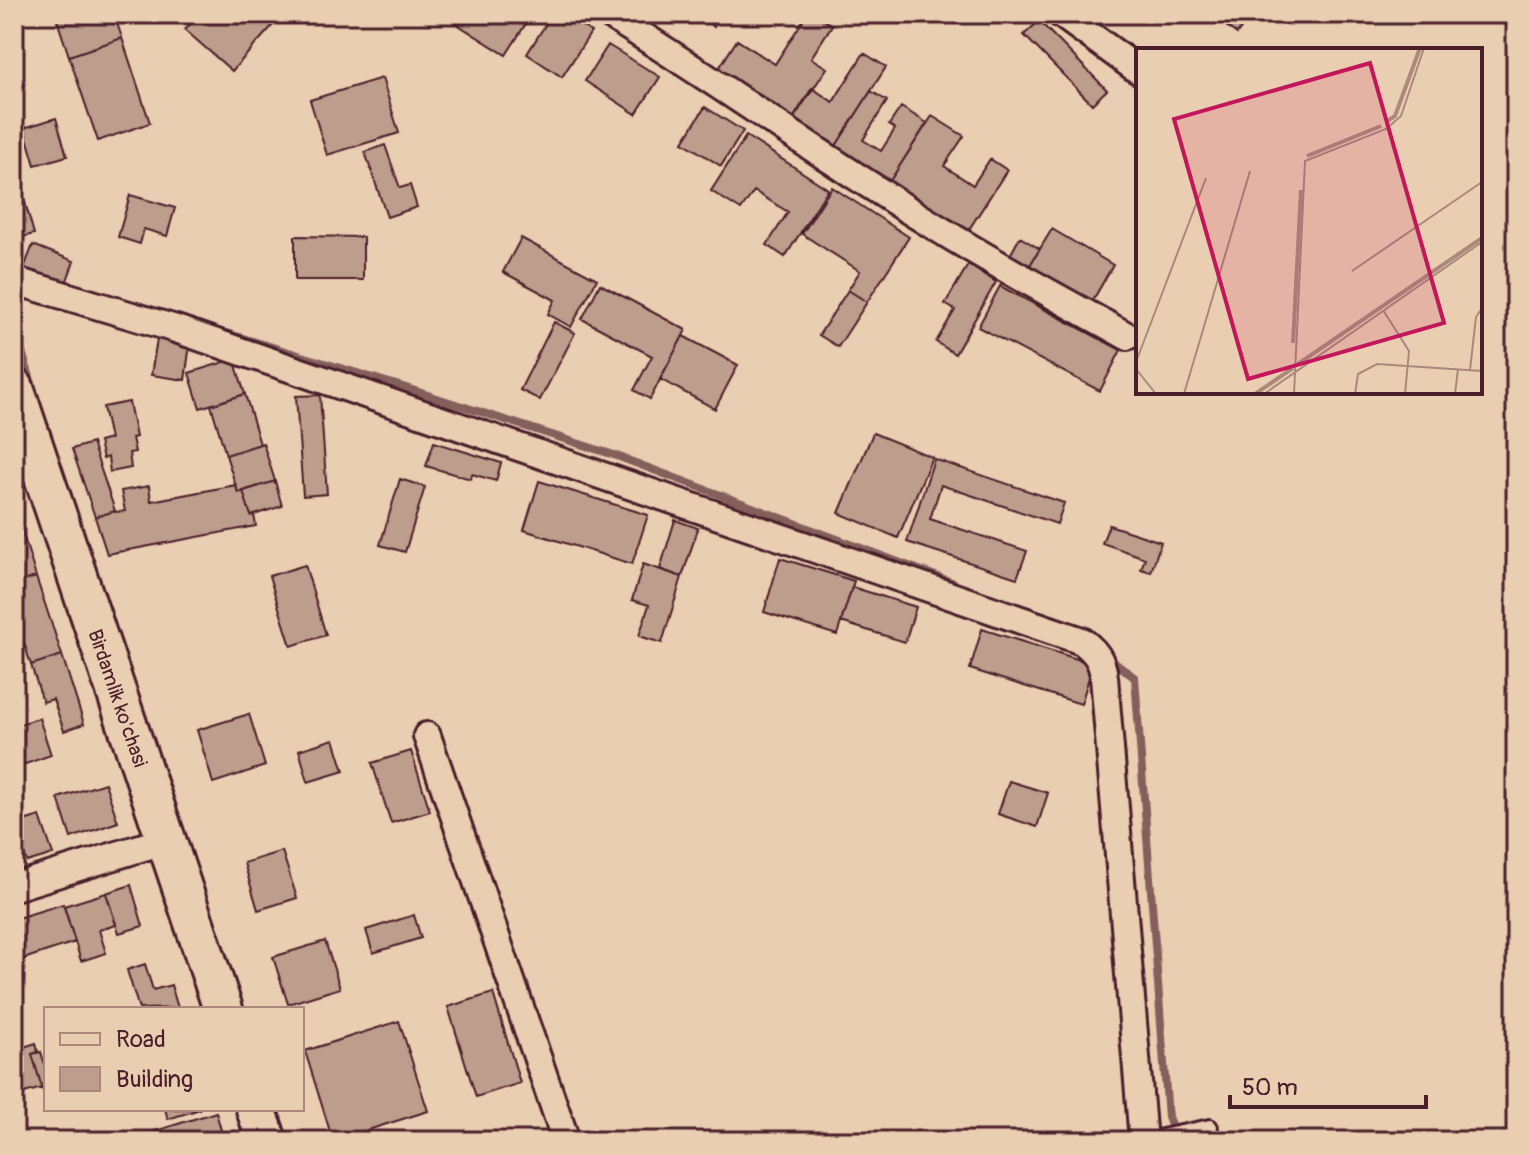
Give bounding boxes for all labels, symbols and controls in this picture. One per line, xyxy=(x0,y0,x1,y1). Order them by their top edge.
inset map xyxy=(1136,48,1482,394)
street label: Birdamlik ko'chasi xyxy=(82,626,153,770)
legend xyxy=(44,1007,304,1111)
text: Road xyxy=(116,1025,166,1054)
scale bar xyxy=(1230,1059,1426,1109)
text: Building xyxy=(116,1065,193,1094)
text: 50 m xyxy=(1242,1073,1298,1102)

